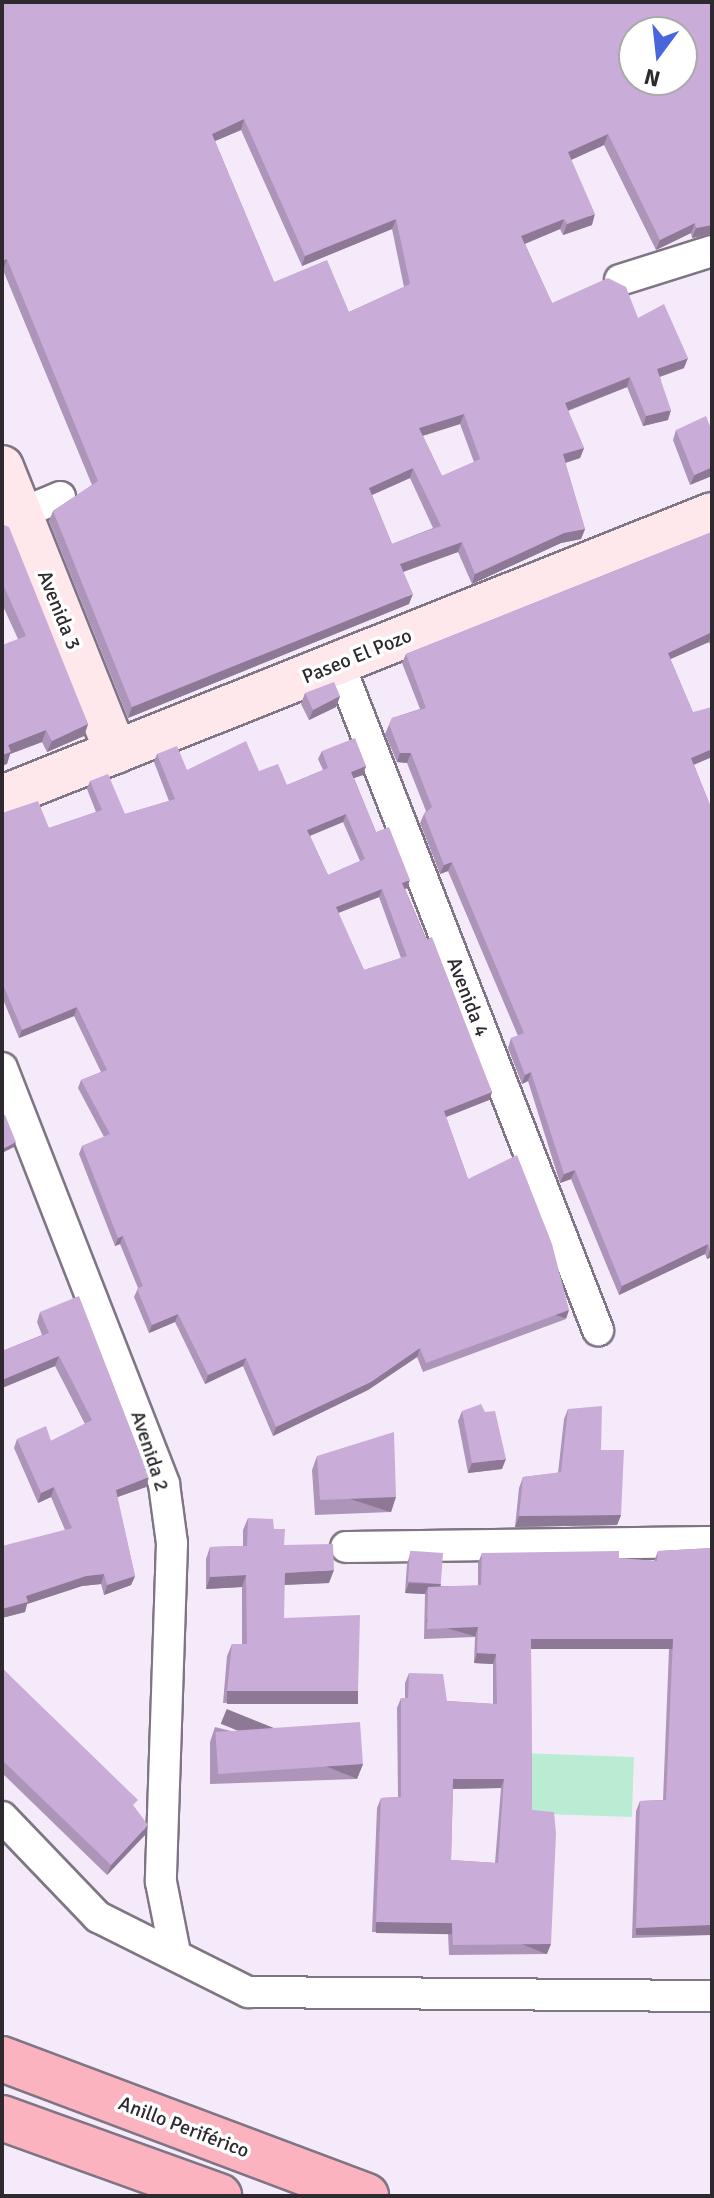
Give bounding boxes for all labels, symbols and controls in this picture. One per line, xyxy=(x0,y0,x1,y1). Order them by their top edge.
north arrow xyxy=(618,16,698,96)
text: N xyxy=(641,63,663,93)
street label: Avenida 3 xyxy=(32,567,86,653)
street label: Paseo El Pozo xyxy=(299,623,415,689)
street label: Avenida 4 xyxy=(442,954,494,1040)
street label: Avenida 2 xyxy=(126,1408,174,1494)
street label: Anillo Periférico xyxy=(115,2091,253,2163)

